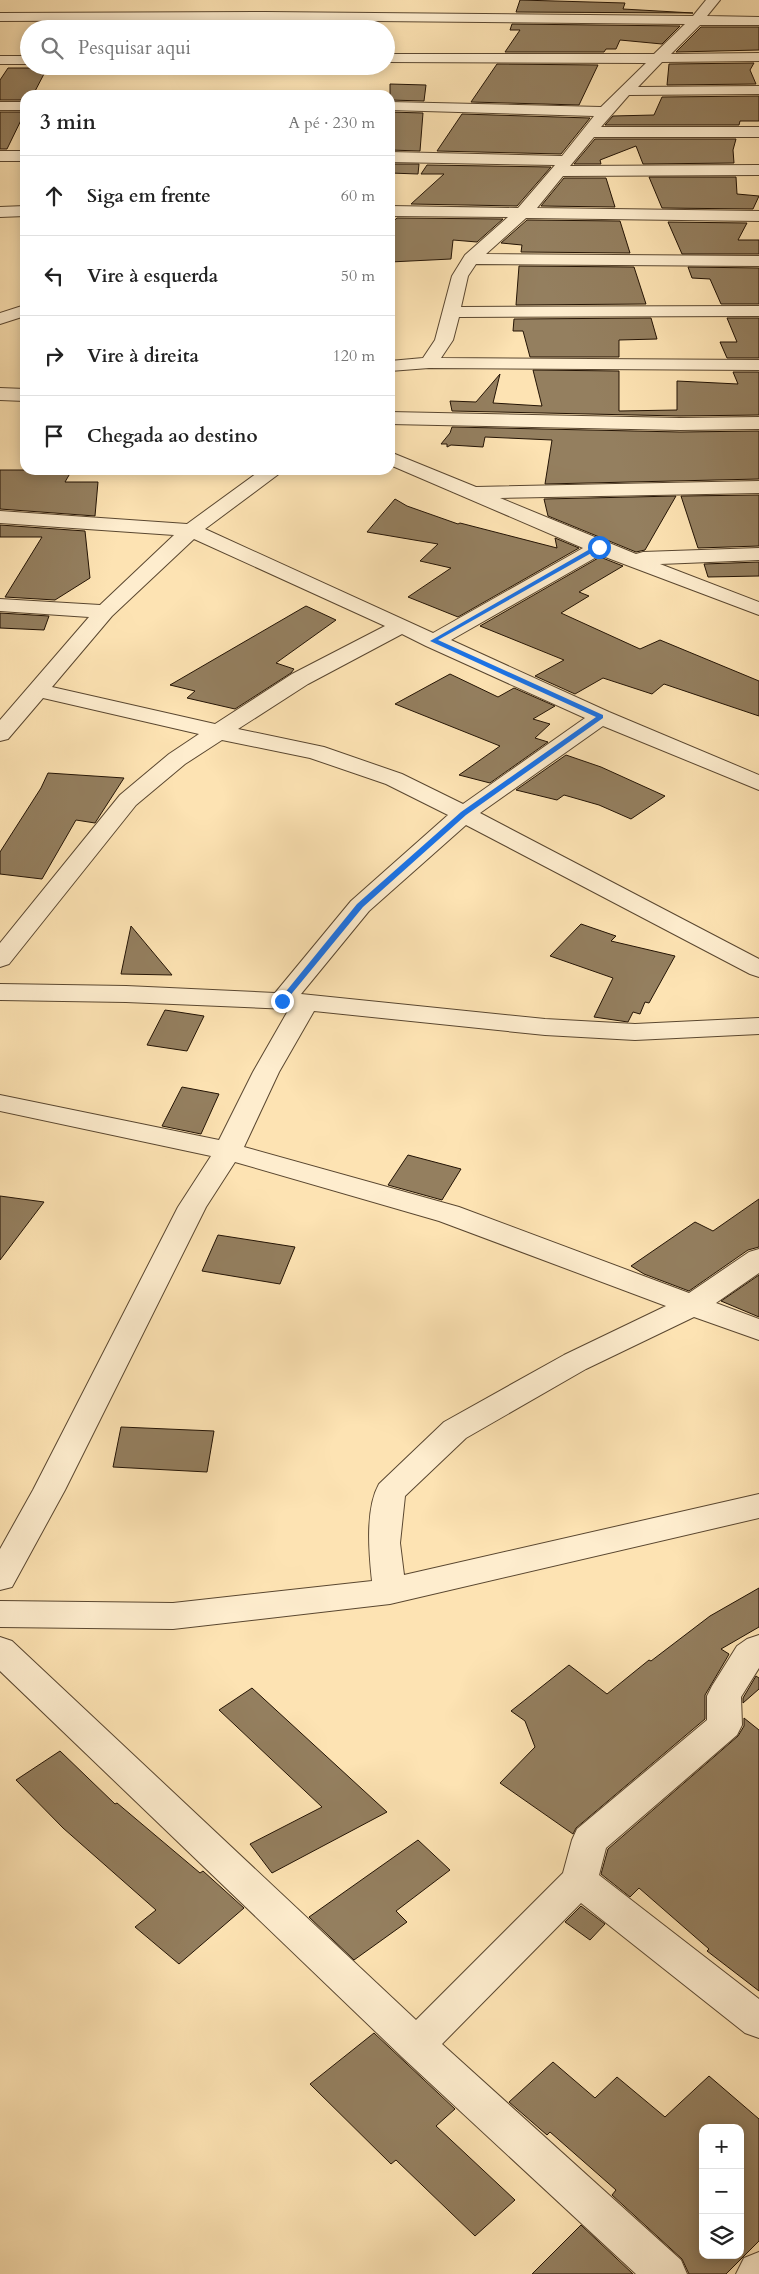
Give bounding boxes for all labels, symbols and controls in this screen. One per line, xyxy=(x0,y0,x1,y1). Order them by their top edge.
search box xyxy=(20,20,395,75)
icon: search xyxy=(38,34,66,62)
text: Pesquisar aqui xyxy=(78,35,191,61)
text: 3 min xyxy=(40,108,96,137)
text: A pé · 230 m xyxy=(288,112,375,134)
icon: ahead xyxy=(40,182,68,210)
text: Siga em frente xyxy=(87,183,211,209)
text: 60 m xyxy=(341,185,375,207)
icon: left xyxy=(40,262,68,290)
text: Vire à esquerda xyxy=(87,263,218,289)
text: 50 m xyxy=(341,265,375,287)
icon: right xyxy=(40,342,68,370)
text: Vire à direita xyxy=(87,343,199,369)
text: 120 m xyxy=(333,345,375,367)
icon: arrive xyxy=(40,422,68,450)
text: Chegada ao destino xyxy=(87,423,258,449)
route start xyxy=(588,536,611,559)
route end xyxy=(271,990,294,1013)
map controls xyxy=(699,2124,744,2259)
button: + xyxy=(699,2124,744,2169)
button: − xyxy=(699,2169,744,2214)
button: layers xyxy=(699,2214,744,2259)

